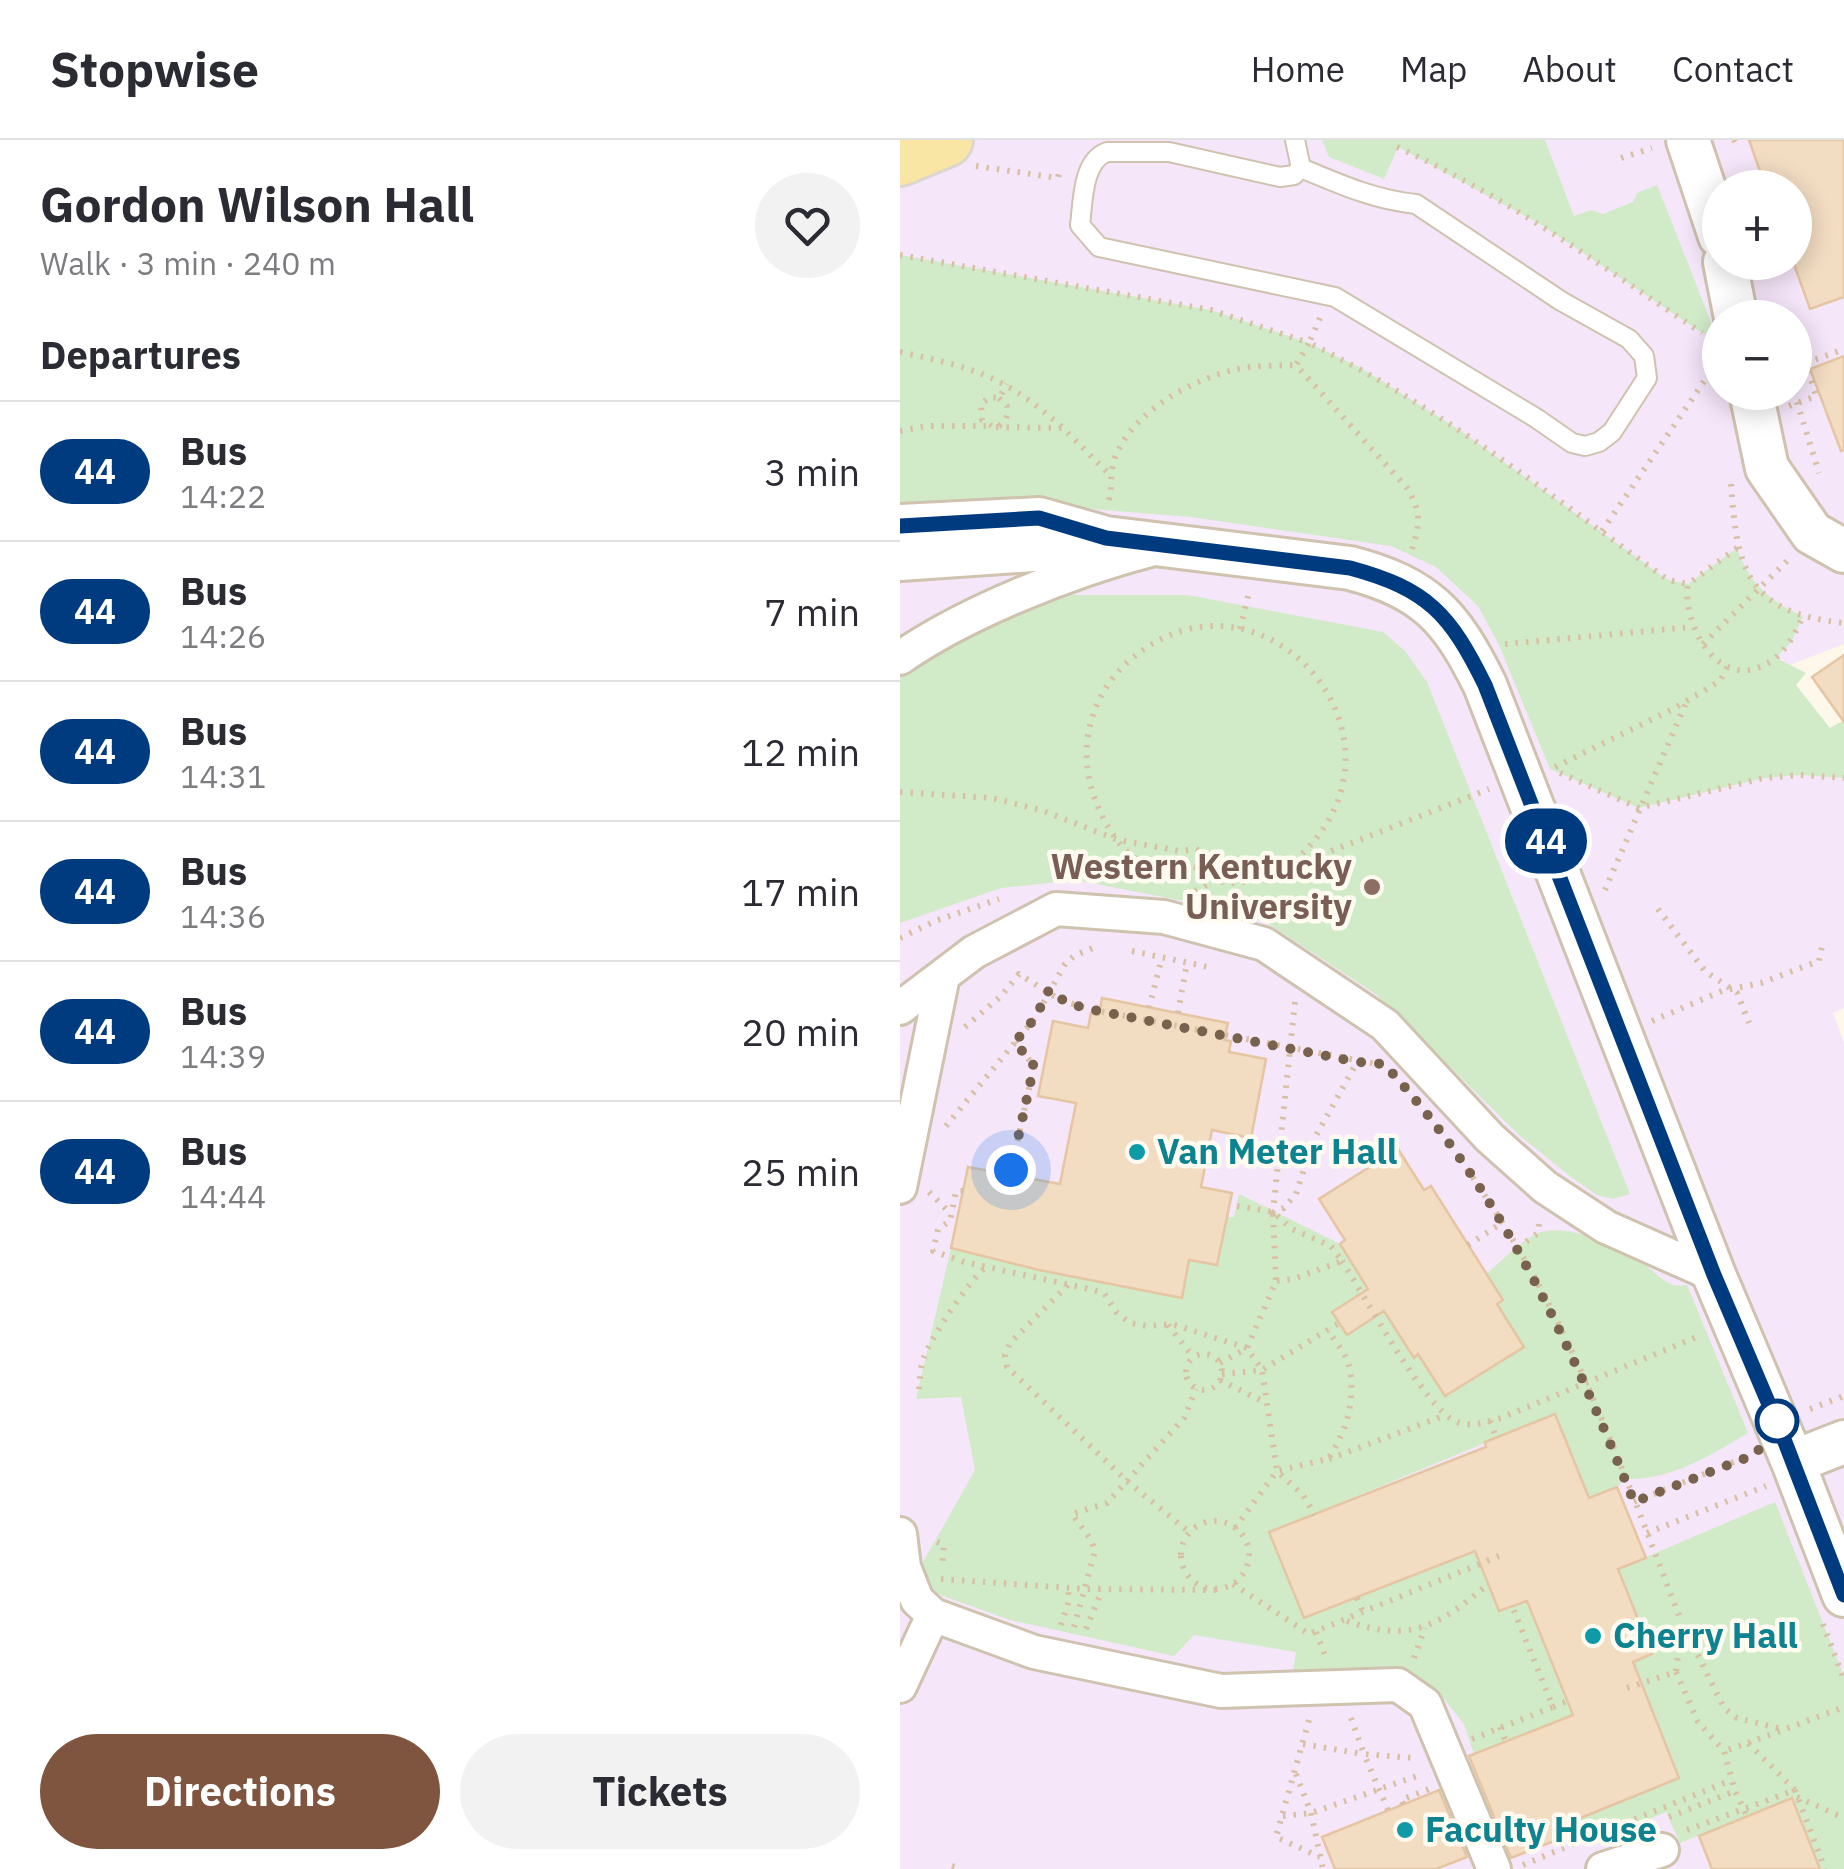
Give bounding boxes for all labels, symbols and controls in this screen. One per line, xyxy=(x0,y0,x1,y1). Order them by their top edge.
text: Stopwise xyxy=(50,38,259,100)
text: Home xyxy=(1251,46,1345,92)
text: Map xyxy=(1400,46,1467,92)
text: About xyxy=(1522,46,1617,92)
text: Contact xyxy=(1672,46,1794,92)
map controls xyxy=(1702,170,1812,410)
button: + xyxy=(1702,170,1812,280)
text: Gordon Wilson Hall xyxy=(40,173,474,235)
button: heart xyxy=(755,173,860,278)
text: Walk · 3 min · 240 m xyxy=(40,242,336,284)
button: − xyxy=(1702,300,1812,410)
text: Departures xyxy=(40,330,241,379)
text: Bus xyxy=(180,426,247,475)
text: 3 min xyxy=(764,447,860,496)
text: 44 xyxy=(74,448,116,494)
text: 14:22 xyxy=(180,475,266,517)
text: Bus xyxy=(180,566,247,615)
text: 7 min xyxy=(764,587,860,636)
text: 44 xyxy=(74,588,116,634)
text: 14:26 xyxy=(180,615,266,657)
text: Bus xyxy=(180,706,247,755)
text: 12 min xyxy=(741,727,860,776)
text: 44 xyxy=(74,728,116,774)
text: 14:31 xyxy=(180,755,266,797)
line badge: 44 xyxy=(1501,808,1591,874)
text: 44 xyxy=(1525,818,1567,864)
place label: Western Kentucky University xyxy=(1051,843,1352,929)
text: Bus xyxy=(180,846,247,895)
text: 17 min xyxy=(741,867,860,916)
text: 44 xyxy=(74,868,116,914)
marker: Western Kentucky University xyxy=(1361,876,1383,898)
text: 14:36 xyxy=(180,895,266,937)
text: Bus xyxy=(180,986,247,1035)
text: 20 min xyxy=(741,1007,860,1056)
text: 44 xyxy=(74,1008,116,1054)
text: 14:39 xyxy=(180,1035,266,1077)
text: Bus xyxy=(180,1126,247,1175)
place label: Van Meter Hall xyxy=(1157,1128,1397,1174)
marker: Van Meter Hall xyxy=(1126,1141,1148,1163)
your location xyxy=(986,1145,1036,1195)
text: 25 min xyxy=(741,1147,860,1196)
text: 44 xyxy=(74,1148,116,1194)
text: 14:44 xyxy=(180,1175,266,1217)
unlabelled marker xyxy=(1756,1400,1798,1442)
place label: Cherry Hall xyxy=(1613,1612,1798,1658)
marker: Cherry Hall xyxy=(1582,1625,1604,1647)
button: Directions xyxy=(40,1734,440,1849)
button: Tickets xyxy=(460,1734,860,1849)
place label: Faculty House xyxy=(1425,1806,1657,1852)
marker: Faculty House xyxy=(1394,1819,1416,1841)

